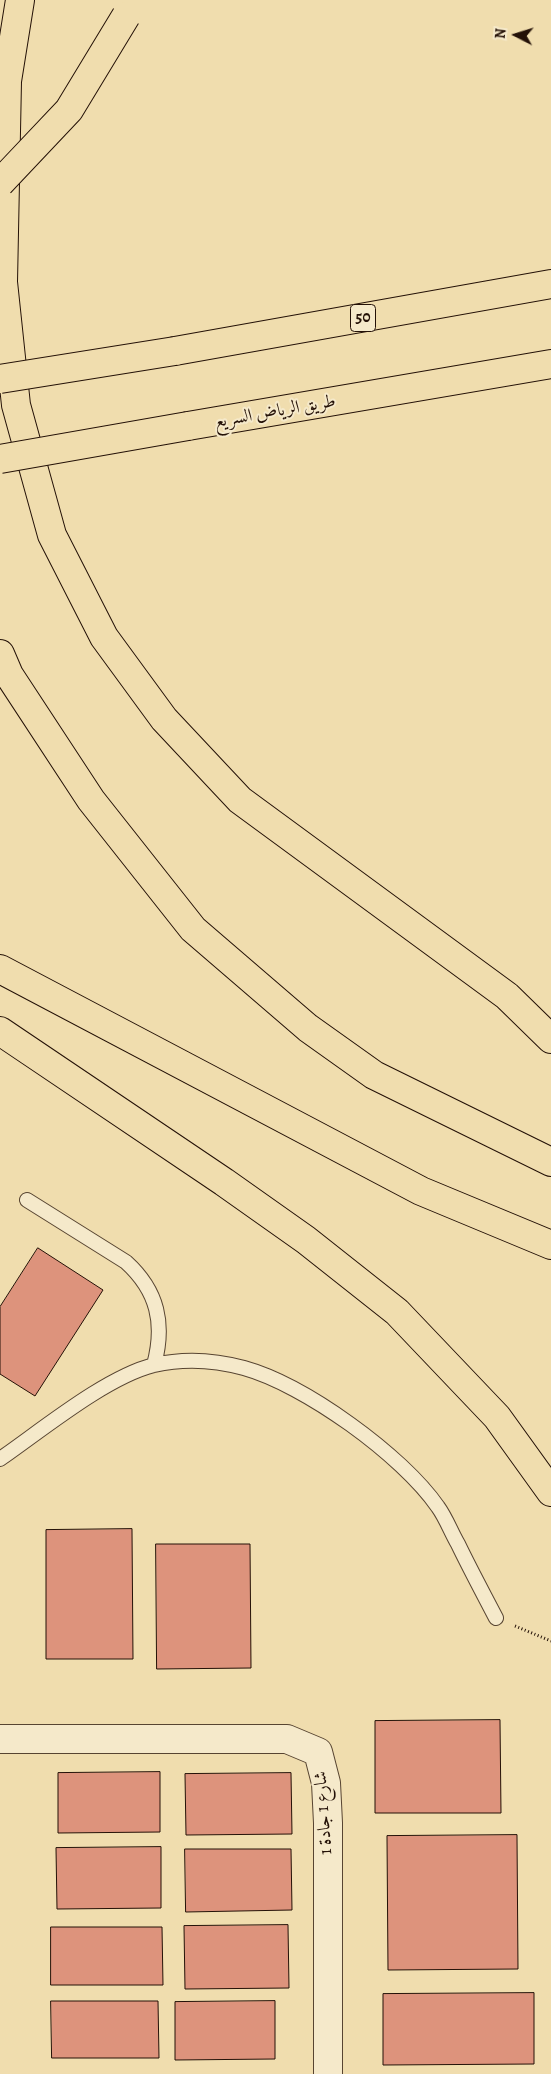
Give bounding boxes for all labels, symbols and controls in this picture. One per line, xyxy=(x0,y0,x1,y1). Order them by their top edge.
north arrow xyxy=(491,10,541,60)
text: N xyxy=(491,28,510,40)
road number: 50 xyxy=(350,304,376,332)
street label: طريق الرياض السريع xyxy=(213,391,337,433)
street label: شارع 1 جادة 1 xyxy=(310,1770,338,1856)

